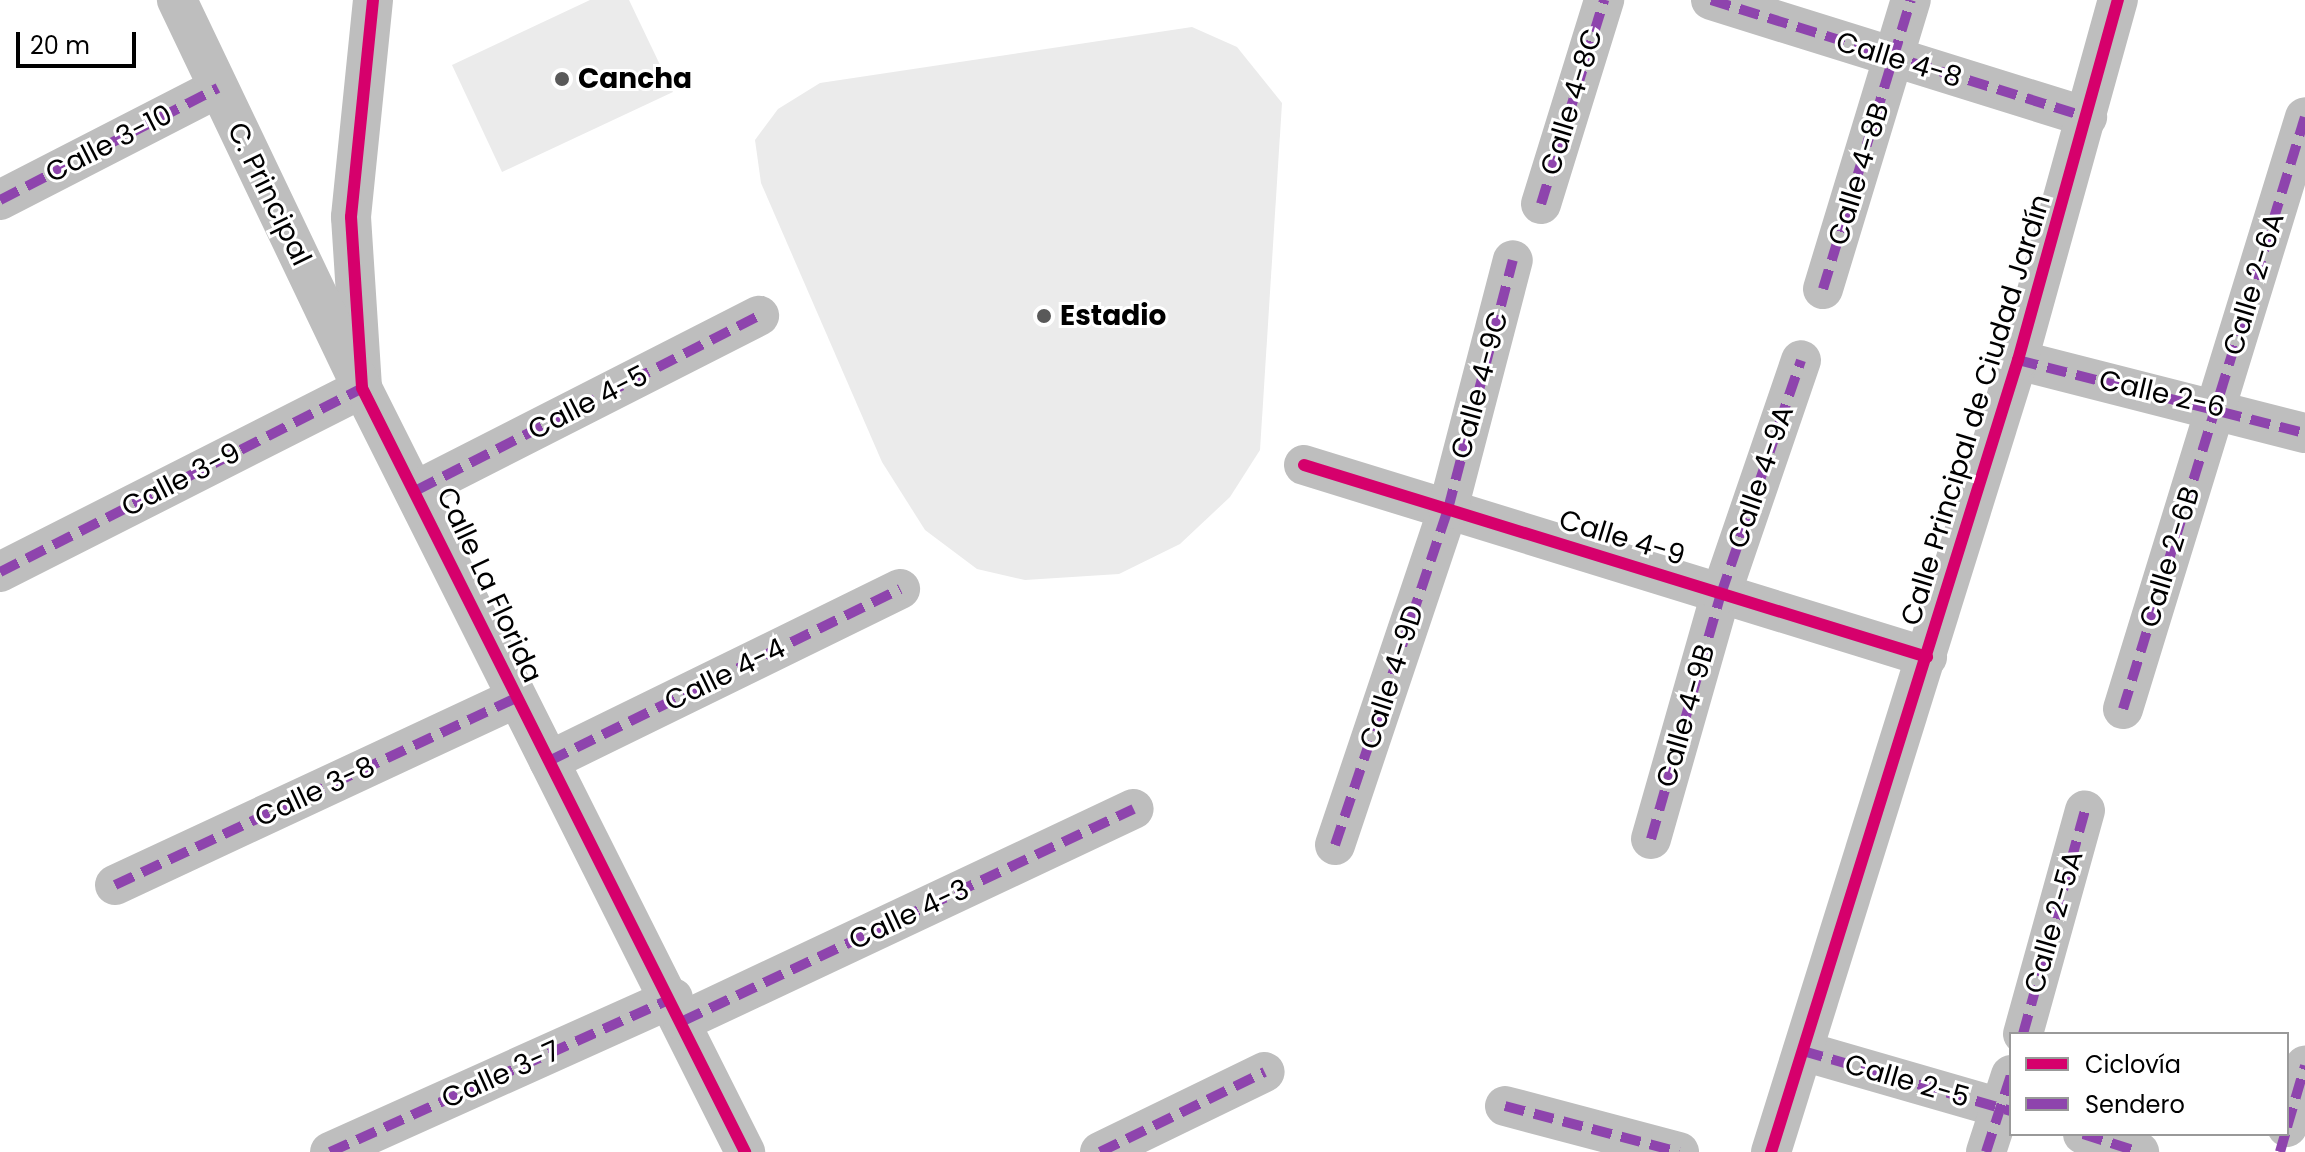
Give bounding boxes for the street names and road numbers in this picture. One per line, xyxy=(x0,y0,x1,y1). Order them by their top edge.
street label: Calle 4-8C xyxy=(1534,25,1610,179)
street label: Calle 4-8 xyxy=(1832,25,1966,95)
street label: Calle 3-10 xyxy=(40,98,178,190)
street label: Calle 4-8B xyxy=(1821,99,1897,249)
street label: C. Principal xyxy=(220,117,318,271)
street label: Calle Principal de Ciudad Jardín xyxy=(1894,190,2058,630)
street label: Calle 2-6A xyxy=(2216,209,2292,359)
street label: Calle 4-9C xyxy=(1444,308,1516,462)
street label: Calle 4-5 xyxy=(523,359,653,447)
street label: Calle 2-6 xyxy=(2096,363,2228,425)
street label: Calle 4-9A xyxy=(1721,401,1801,553)
street label: Calle 3-9 xyxy=(116,436,246,524)
street label: Calle La Florida xyxy=(429,482,549,688)
street label: Calle 2-6B xyxy=(2133,482,2207,632)
street label: Calle 4-9 xyxy=(1555,503,1689,573)
street label: Calle 4-9D xyxy=(1353,601,1431,753)
street label: Calle 4-4 xyxy=(659,631,791,719)
street label: Calle 4-9B xyxy=(1650,641,1722,791)
street label: Calle 3-8 xyxy=(250,750,380,834)
street label: Calle 2-5A xyxy=(2018,847,2090,997)
street label: Calle 4-3 xyxy=(844,873,974,957)
street label: Calle 3-7 xyxy=(436,1034,566,1116)
street label: Calle 2-5 xyxy=(1841,1047,1973,1115)

